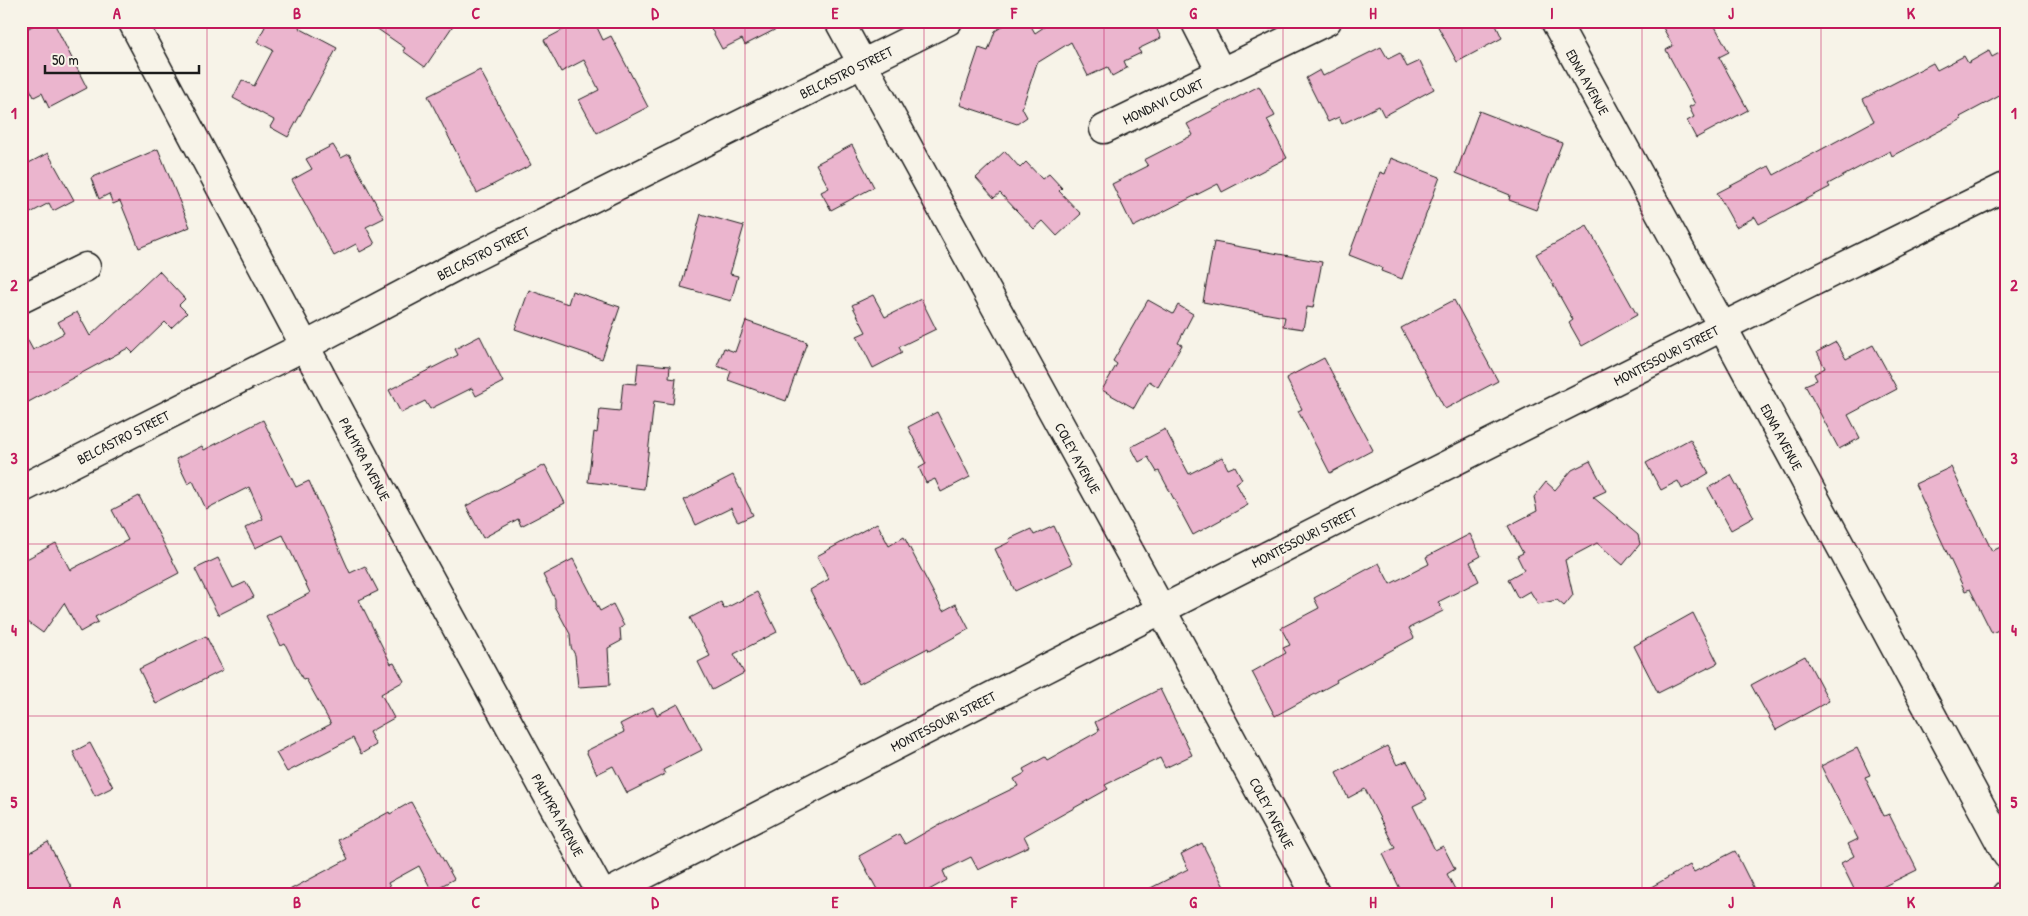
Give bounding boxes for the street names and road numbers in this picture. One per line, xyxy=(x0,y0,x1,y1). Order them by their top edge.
street label: BELCASTRO STREET xyxy=(796,41,896,103)
street label: EDNA AVENUE xyxy=(1562,46,1614,118)
street label: MONDAVI COURT xyxy=(1120,73,1207,129)
street label: BELCASTRO STREET xyxy=(433,221,533,285)
street label: MONTESSOURI STREET xyxy=(1610,320,1722,390)
street label: EDNA AVENUE xyxy=(1757,401,1807,473)
street label: BELCASTRO STREET xyxy=(73,405,173,469)
street label: PALMYRA AVENUE xyxy=(335,414,395,504)
street label: COLEY AVENUE xyxy=(1051,419,1105,497)
street label: MONTESSOURI STREET xyxy=(1248,502,1360,572)
street label: MONTESSOURI STREET xyxy=(887,686,999,756)
street label: PALMYRA AVENUE xyxy=(527,770,589,860)
street label: COLEY AVENUE xyxy=(1245,774,1299,852)

